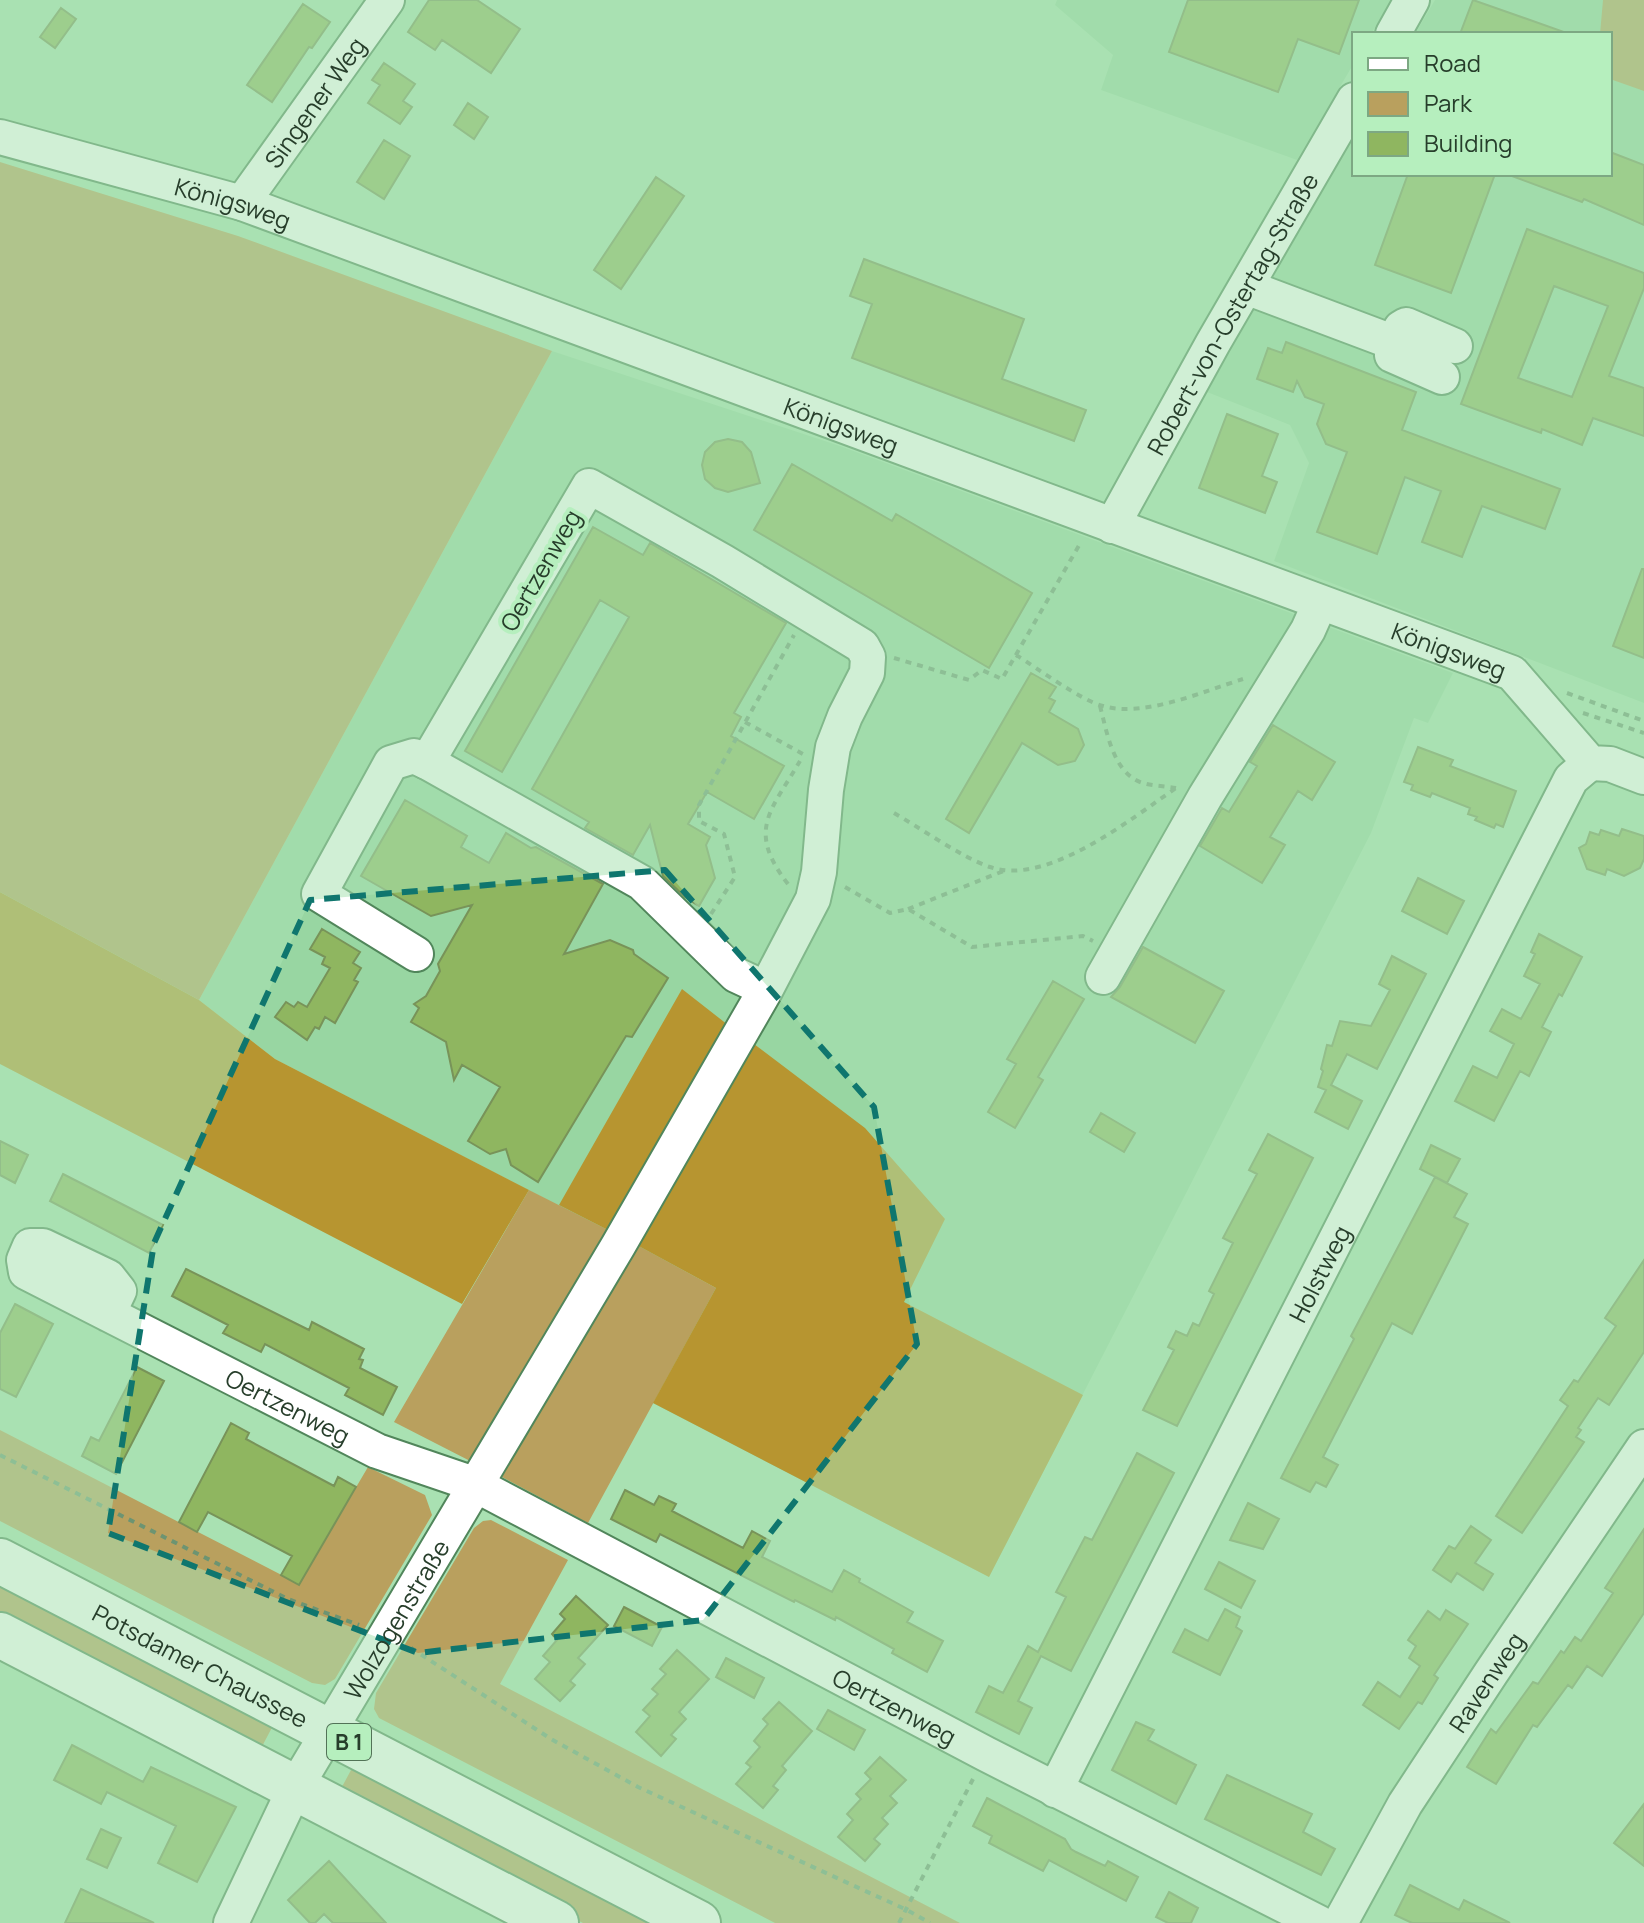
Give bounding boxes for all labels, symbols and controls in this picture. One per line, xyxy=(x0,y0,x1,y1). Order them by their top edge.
street label: Singener Weg xyxy=(256,30,372,174)
legend xyxy=(1352,32,1612,176)
text: Road xyxy=(1424,46,1481,79)
text: Park xyxy=(1424,86,1473,119)
text: Building xyxy=(1424,126,1512,159)
street label: Robert-von-Ostertag-Straße xyxy=(1138,166,1325,460)
street label: Königsweg xyxy=(171,169,296,236)
street label: Königsweg xyxy=(779,389,903,461)
street label: Oertzenweg xyxy=(492,503,588,637)
street label: Königsweg xyxy=(1387,613,1511,686)
street label: Holstweg xyxy=(1280,1219,1357,1328)
street label: Oertzenweg xyxy=(220,1360,356,1451)
street label: Wolzogenstraße xyxy=(335,1533,456,1705)
street label: Potsdamer Chaussee xyxy=(87,1595,314,1735)
street label: Ravenweg xyxy=(1440,1625,1531,1738)
street label: Oertzenweg xyxy=(827,1660,963,1752)
road number: B 1 xyxy=(327,1724,371,1760)

